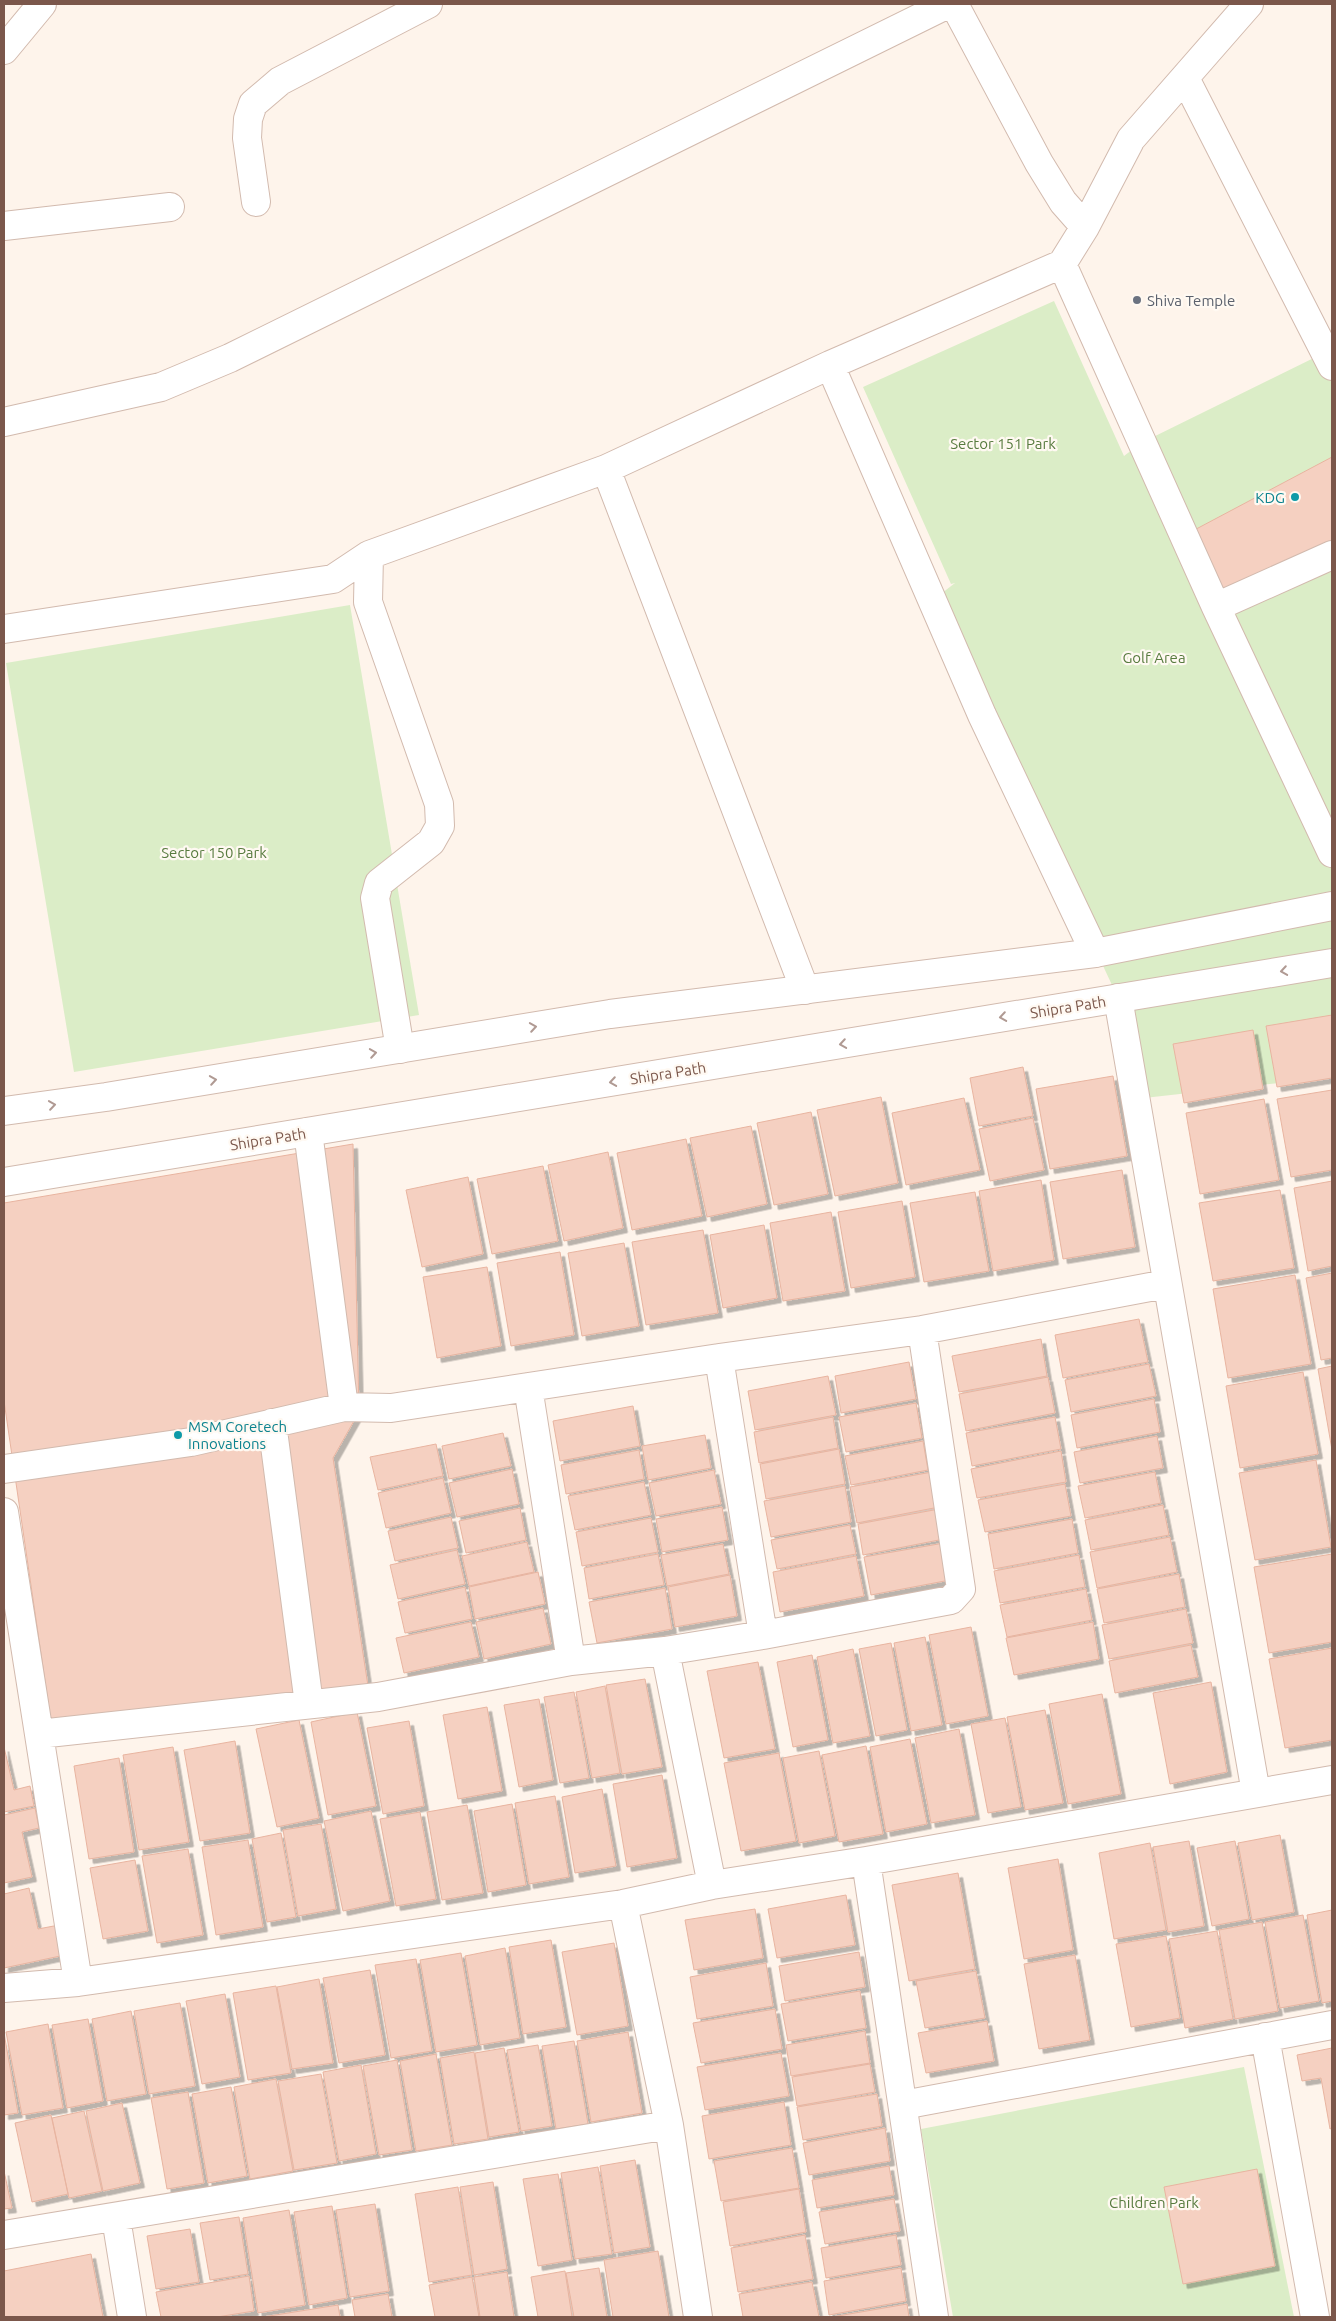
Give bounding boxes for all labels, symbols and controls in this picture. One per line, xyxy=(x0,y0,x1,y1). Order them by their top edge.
place label: Shiva Temple xyxy=(1147,292,1235,309)
marker: Shiva Temple xyxy=(1131,294,1143,306)
park label: Sector 151 Park xyxy=(950,435,1056,452)
place label: KDG xyxy=(1255,489,1285,506)
marker: KDG xyxy=(1289,491,1301,503)
park label: Golf Area xyxy=(1122,649,1186,666)
park label: Sector 150 Park xyxy=(161,844,267,861)
one-way arrow xyxy=(1280,965,1288,976)
street label: Shipra Path xyxy=(1029,993,1107,1021)
one-way arrow xyxy=(999,1012,1007,1022)
one-way arrow xyxy=(529,1022,538,1032)
one-way arrow xyxy=(838,1038,847,1048)
one-way arrow xyxy=(369,1049,377,1059)
street label: Shipra Path xyxy=(629,1059,707,1087)
one-way arrow xyxy=(208,1075,217,1085)
one-way arrow xyxy=(609,1076,618,1086)
one-way arrow xyxy=(48,1100,56,1110)
street label: Shipra Path xyxy=(229,1125,307,1153)
place label: MSM Coretech Innovations xyxy=(188,1418,287,1452)
marker: MSM Coretech Innovations xyxy=(172,1429,184,1441)
park label: Children Park xyxy=(1109,2194,1199,2211)

